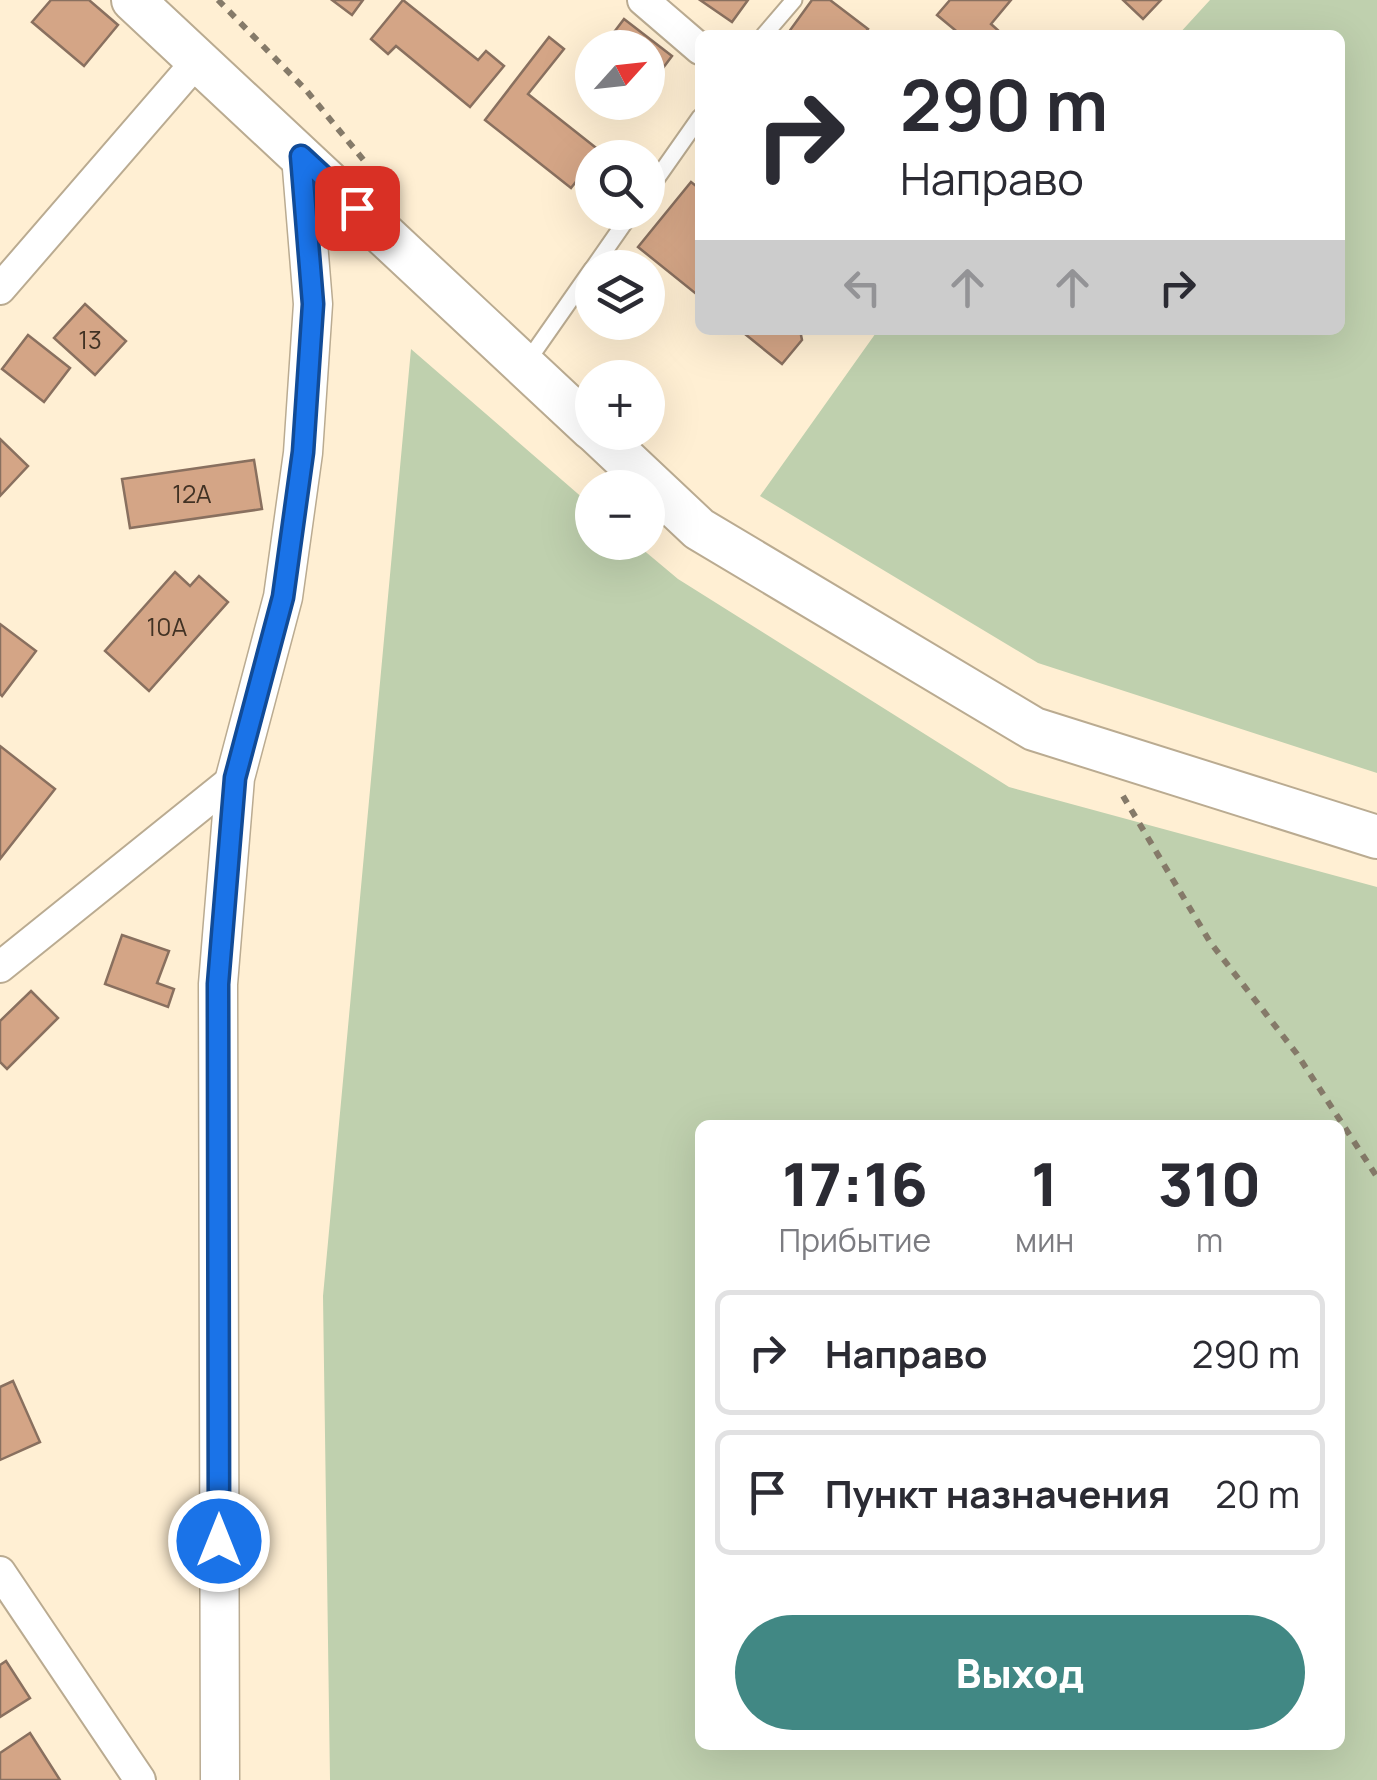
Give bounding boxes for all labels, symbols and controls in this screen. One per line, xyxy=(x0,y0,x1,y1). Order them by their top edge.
north arrow xyxy=(575,30,665,120)
map controls xyxy=(575,30,665,560)
text: 290 m xyxy=(900,56,1108,152)
icon: right xyxy=(735,70,865,200)
button: search xyxy=(575,140,665,230)
text: Направо xyxy=(900,147,1084,209)
pin xyxy=(315,166,400,251)
icon: arrive xyxy=(330,181,385,236)
button: layers xyxy=(575,250,665,340)
icon: left xyxy=(835,260,890,315)
icon: ahead xyxy=(940,260,995,315)
icon: ahead xyxy=(1045,260,1100,315)
icon: right xyxy=(1150,260,1205,315)
house number: 13 xyxy=(78,322,102,357)
button: + xyxy=(575,360,665,450)
button: − xyxy=(575,470,665,560)
house number: 12А xyxy=(172,476,212,511)
house number: 10А xyxy=(147,609,188,644)
text: 17:16 xyxy=(782,1142,928,1224)
text: 1 xyxy=(1031,1142,1058,1224)
text: 310 xyxy=(1158,1142,1261,1224)
text: Прибытие xyxy=(779,1218,931,1262)
text: мин xyxy=(1015,1218,1074,1262)
text: m xyxy=(1196,1218,1223,1262)
icon: right xyxy=(740,1325,795,1380)
text: Направо xyxy=(825,1327,987,1379)
text: 290 m xyxy=(1192,1327,1300,1379)
icon: arrive xyxy=(740,1465,795,1520)
text: Пункт назначения xyxy=(825,1467,1170,1519)
text: 20 m xyxy=(1215,1467,1300,1519)
position arrow xyxy=(167,1489,271,1593)
button: Выход xyxy=(735,1615,1305,1730)

